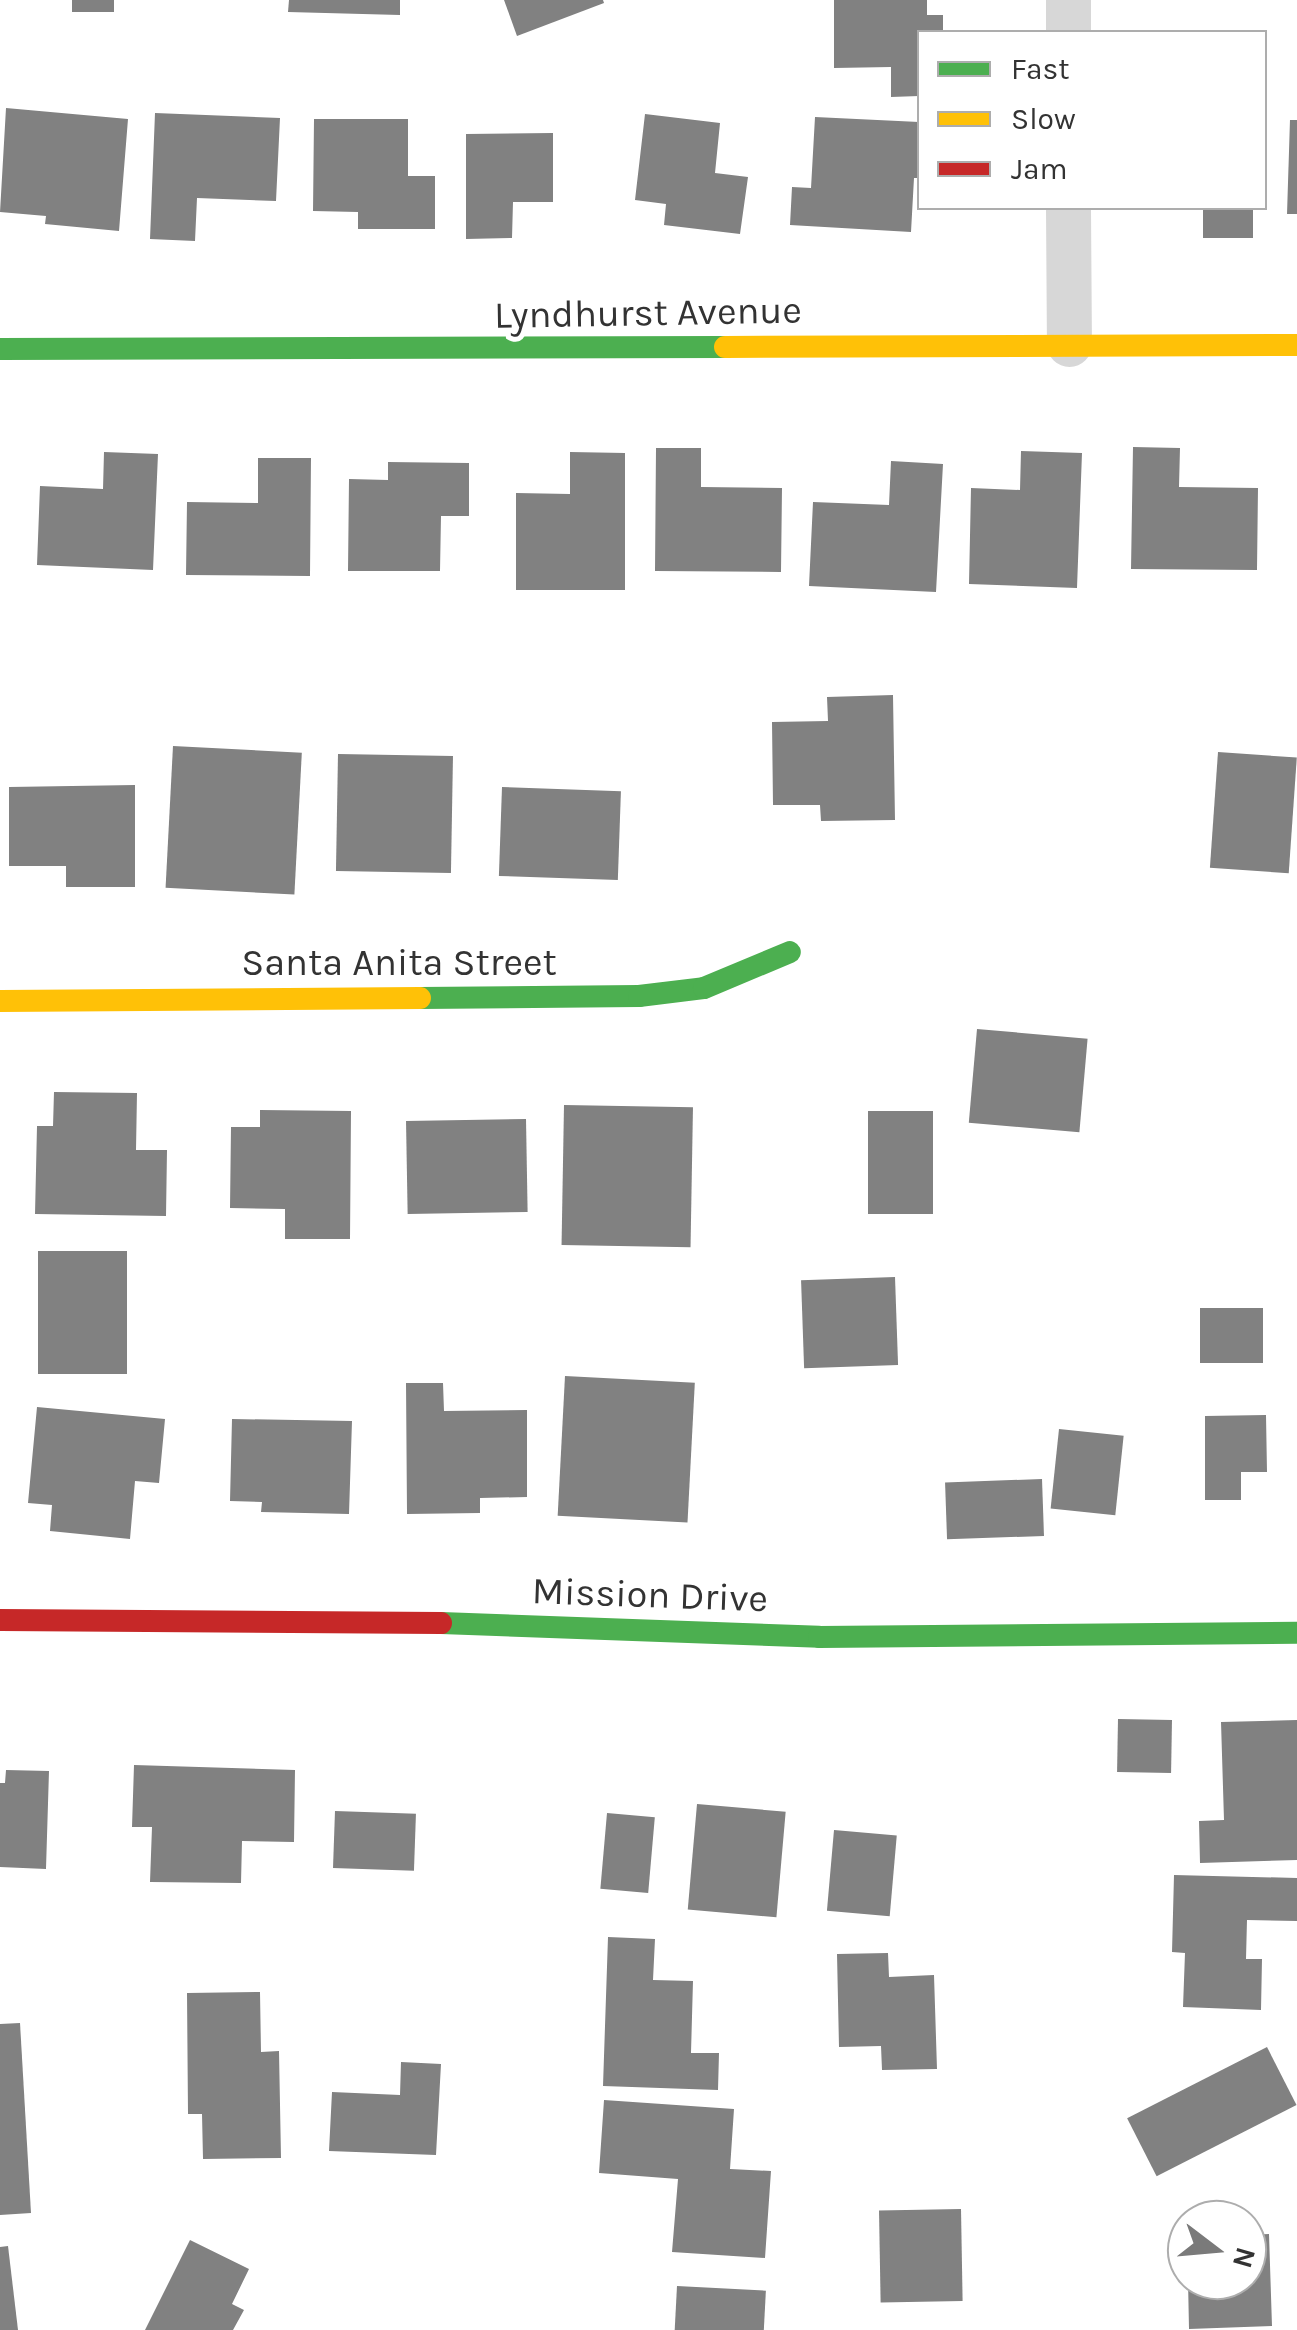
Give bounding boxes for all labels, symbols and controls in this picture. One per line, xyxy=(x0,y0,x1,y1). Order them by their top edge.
legend xyxy=(917,30,1267,210)
text: Fast xyxy=(1011,51,1070,87)
text: Slow xyxy=(1011,101,1076,137)
text: Jam xyxy=(1011,151,1068,187)
street label: Lyndhurst Avenue xyxy=(494,288,802,338)
street label: Santa Anita Street xyxy=(241,940,557,986)
street label: Mission Drive xyxy=(531,1568,769,1622)
north arrow xyxy=(1167,2200,1267,2300)
text: N xyxy=(1226,2244,1263,2272)

